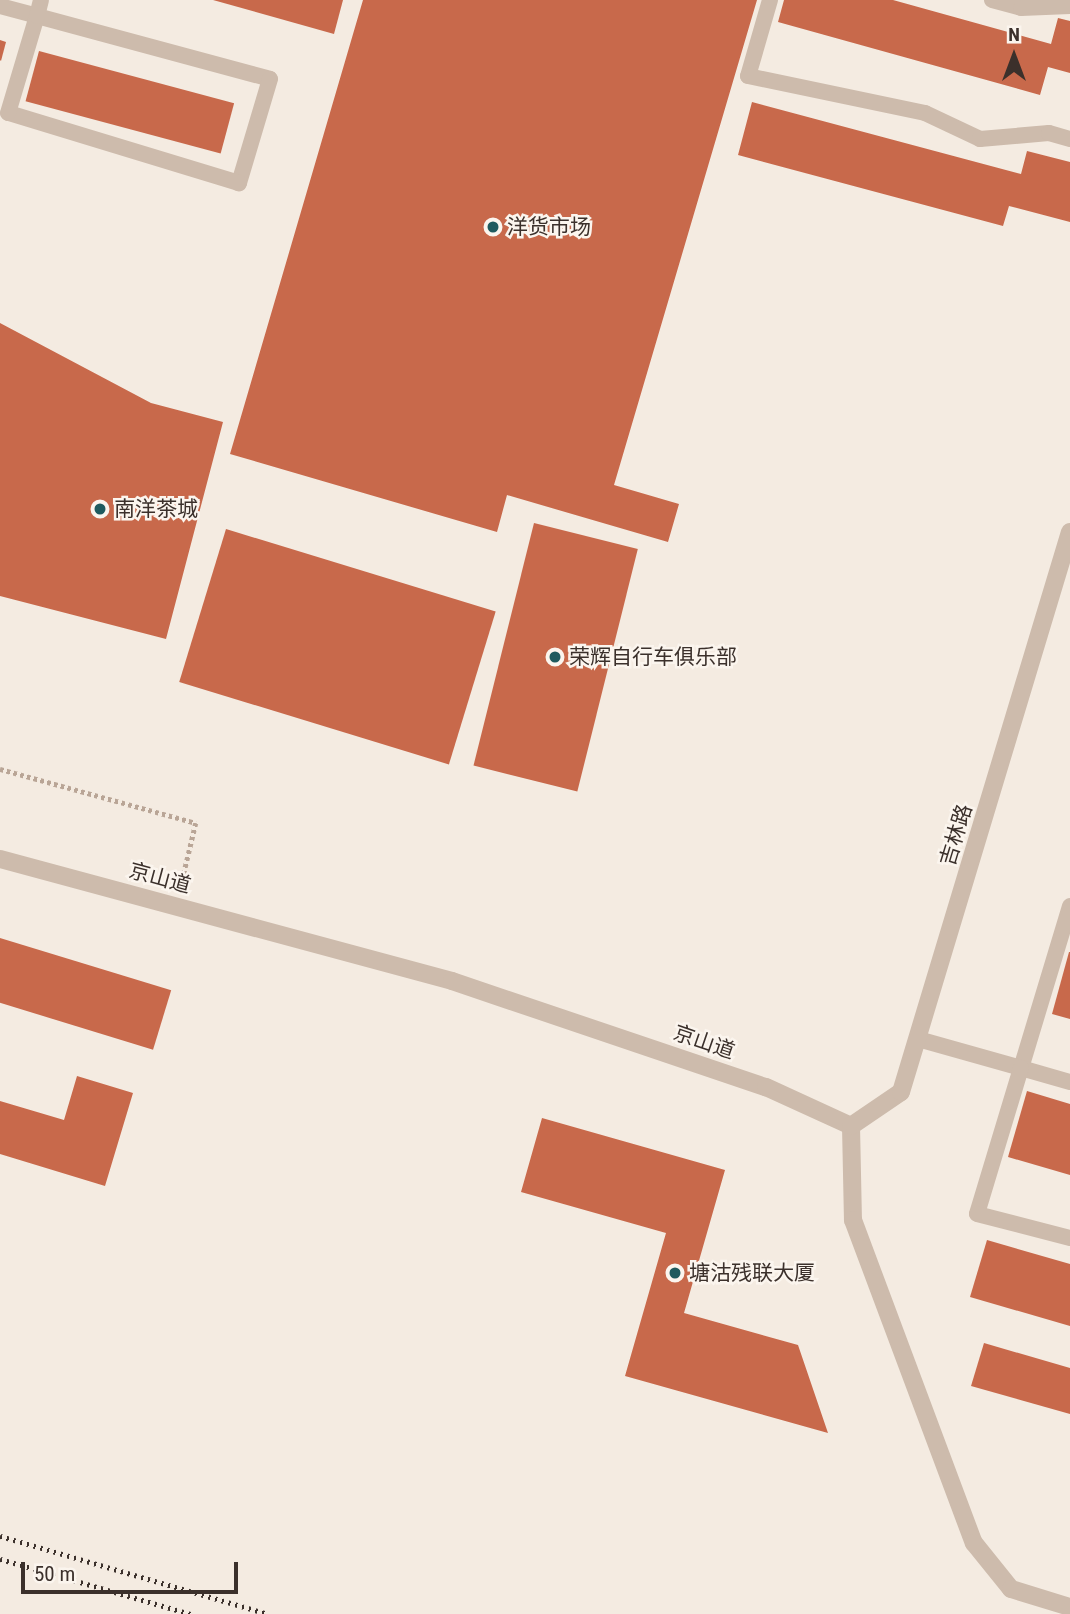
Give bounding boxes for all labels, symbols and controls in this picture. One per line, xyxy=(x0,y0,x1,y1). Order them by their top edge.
north arrow xyxy=(979,21,1049,91)
text: N xyxy=(1008,23,1020,46)
place label: 洋货市场 xyxy=(507,214,591,240)
marker: 洋货市场 xyxy=(485,219,501,235)
place label: 南洋茶城 xyxy=(114,496,198,522)
marker: 南洋茶城 xyxy=(92,501,108,517)
place label: 荣辉自行车俱乐部 xyxy=(569,644,737,670)
marker: 荣辉自行车俱乐部 xyxy=(547,649,563,665)
street label: 吉林路 xyxy=(935,801,977,869)
street label: 京山道 xyxy=(126,858,194,898)
street label: 京山道 xyxy=(670,1020,738,1064)
place label: 塘沽残联大厦 xyxy=(689,1260,815,1286)
marker: 塘沽残联大厦 xyxy=(667,1265,683,1281)
scale bar xyxy=(24,1548,242,1592)
text: 50 m xyxy=(34,1562,75,1586)

